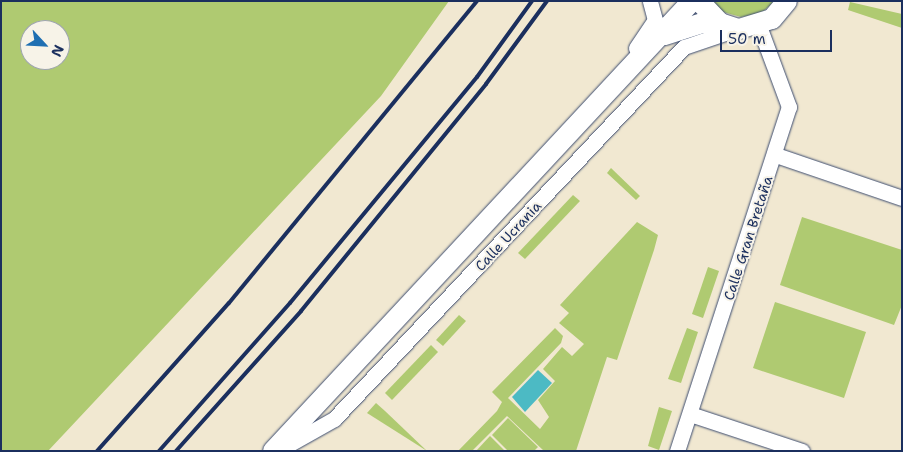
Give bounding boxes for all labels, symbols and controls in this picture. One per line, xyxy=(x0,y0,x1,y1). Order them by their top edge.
north arrow xyxy=(20,20,70,70)
scale bar xyxy=(723,20,836,52)
text: 50 m xyxy=(728,29,766,49)
text: N xyxy=(47,42,68,60)
street label: Calle Gran Bretaña xyxy=(720,174,776,302)
street label: Calle Ucrania xyxy=(471,198,545,274)

